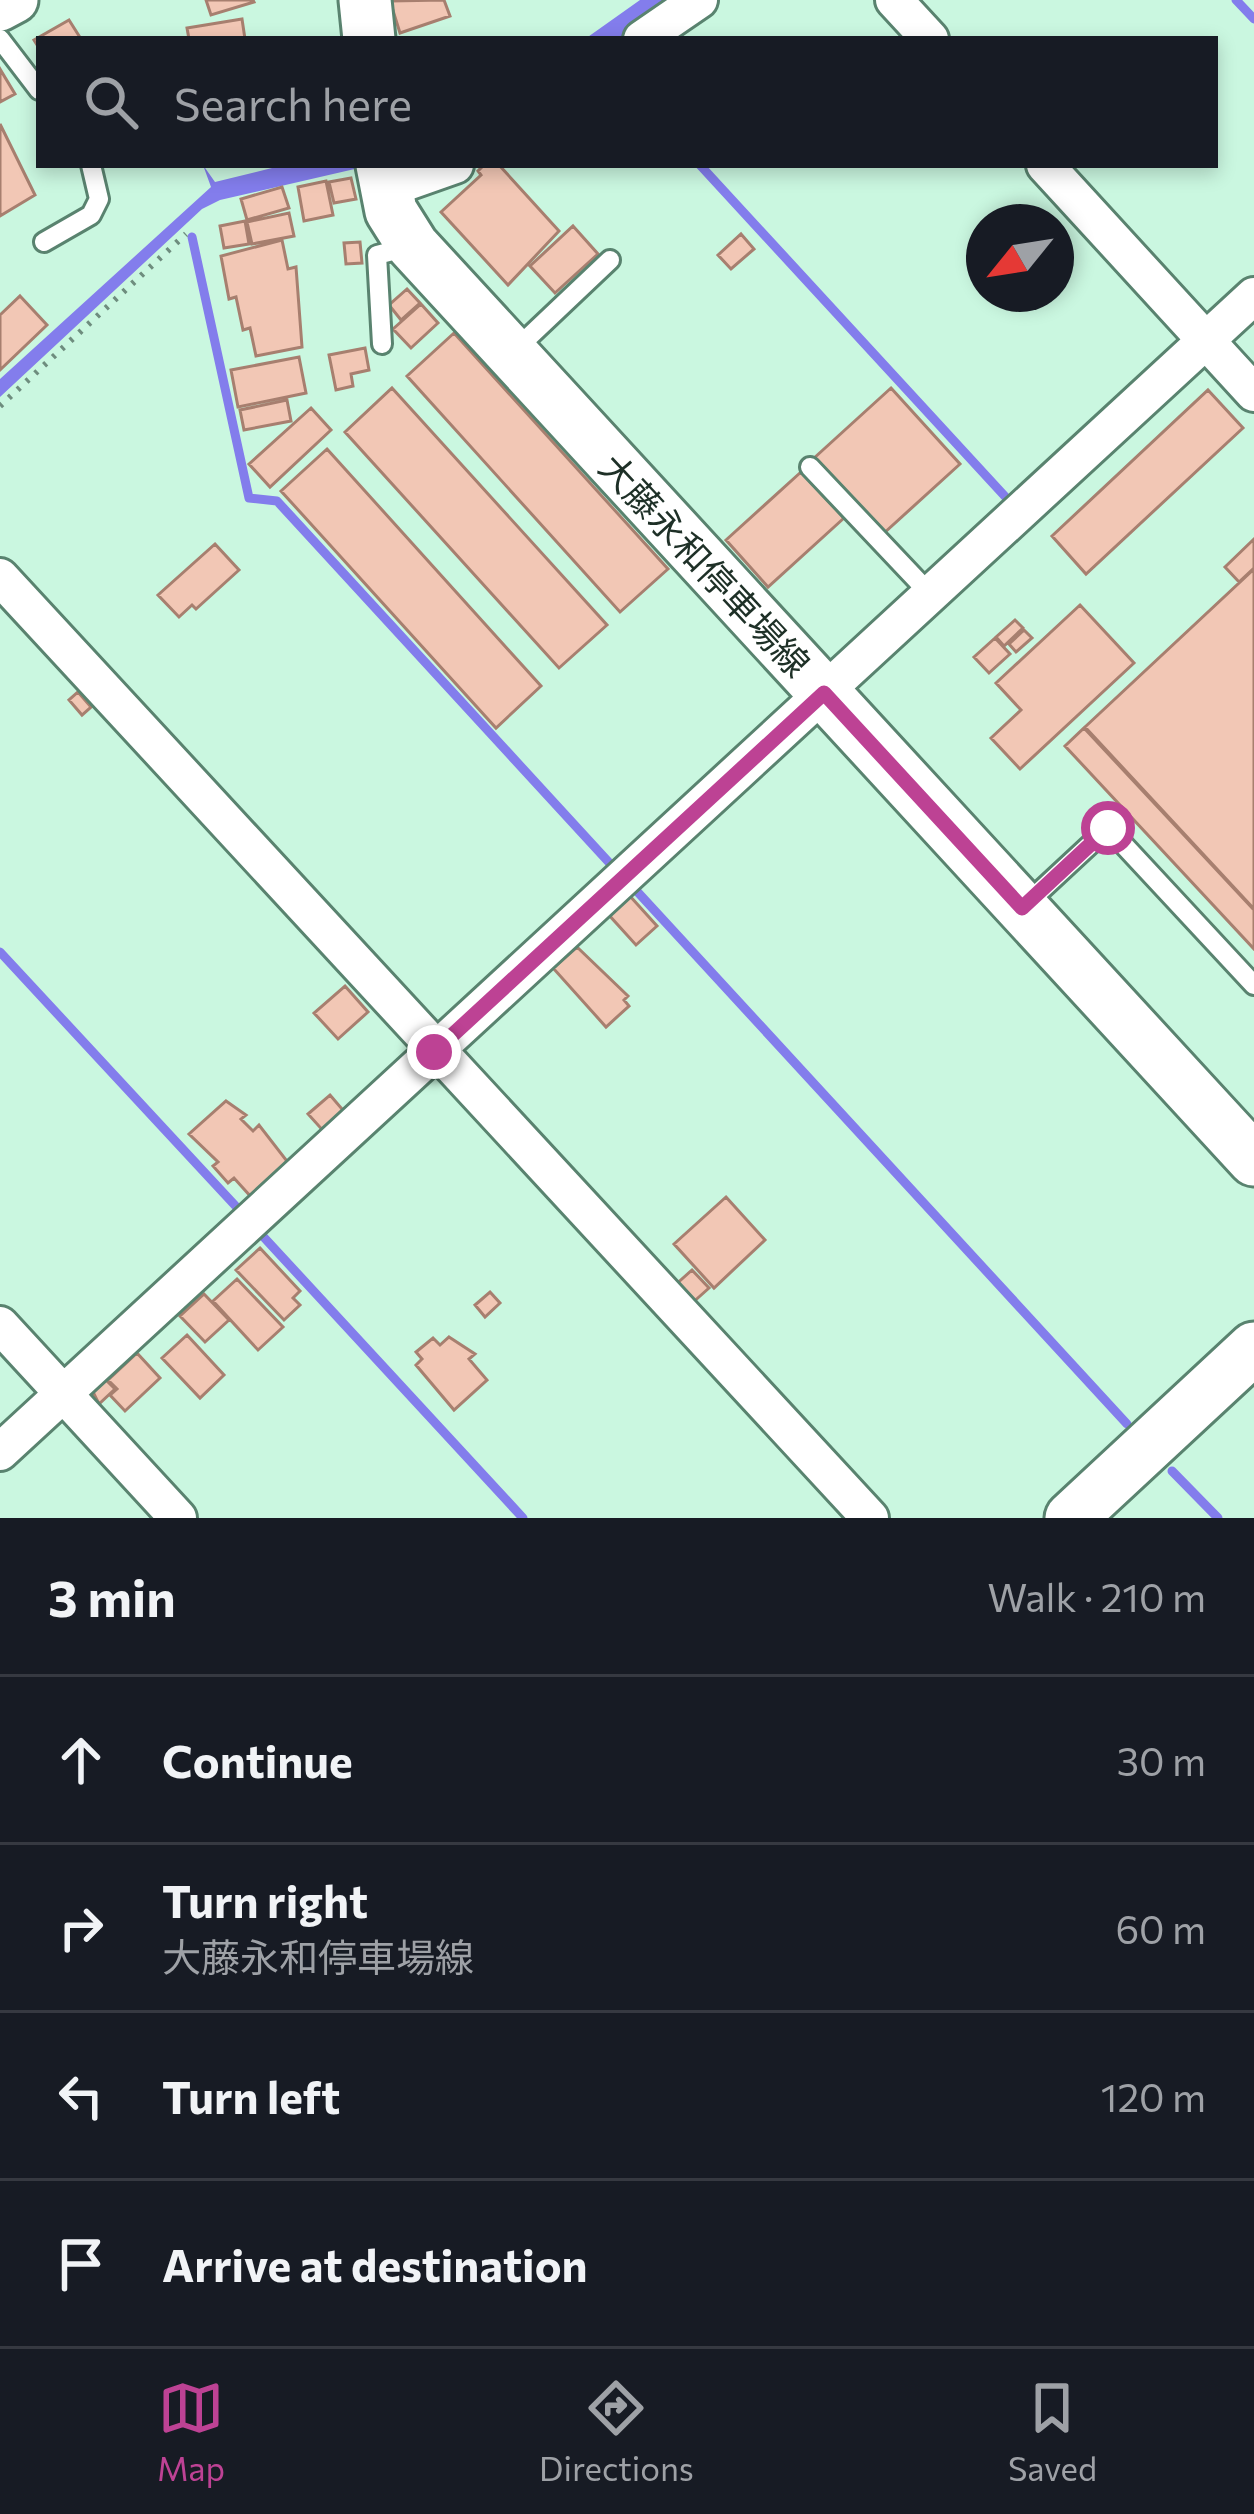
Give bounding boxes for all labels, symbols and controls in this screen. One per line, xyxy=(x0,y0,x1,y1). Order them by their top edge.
search box xyxy=(36,36,1218,168)
icon: search xyxy=(78,69,144,135)
text: Search here xyxy=(174,75,412,130)
north arrow xyxy=(966,204,1074,312)
street label: 大藤永和停車場線 xyxy=(592,444,820,684)
route start xyxy=(1081,801,1135,855)
route end xyxy=(407,1025,461,1079)
text: 3 min xyxy=(48,1565,176,1628)
text: Walk · 210 m xyxy=(987,1572,1206,1620)
icon: ahead xyxy=(48,1727,114,1793)
text: Continue xyxy=(162,1732,353,1787)
text: 30 m xyxy=(1117,1736,1206,1784)
text: Turn right xyxy=(162,1872,368,1927)
icon: right xyxy=(48,1895,114,1961)
text: 60 m xyxy=(1115,1904,1206,1952)
text: 大藤永和停車場線 xyxy=(162,1932,474,1980)
icon: left xyxy=(48,2063,114,2129)
text: Turn left xyxy=(162,2068,340,2123)
text: 120 m xyxy=(1101,2072,1206,2120)
icon: arrive xyxy=(48,2231,114,2297)
text: Arrive at destination xyxy=(162,2236,588,2291)
tab: Map xyxy=(157,2375,225,2488)
tab: Directions xyxy=(539,2375,694,2488)
tab: Saved xyxy=(1008,2375,1097,2488)

